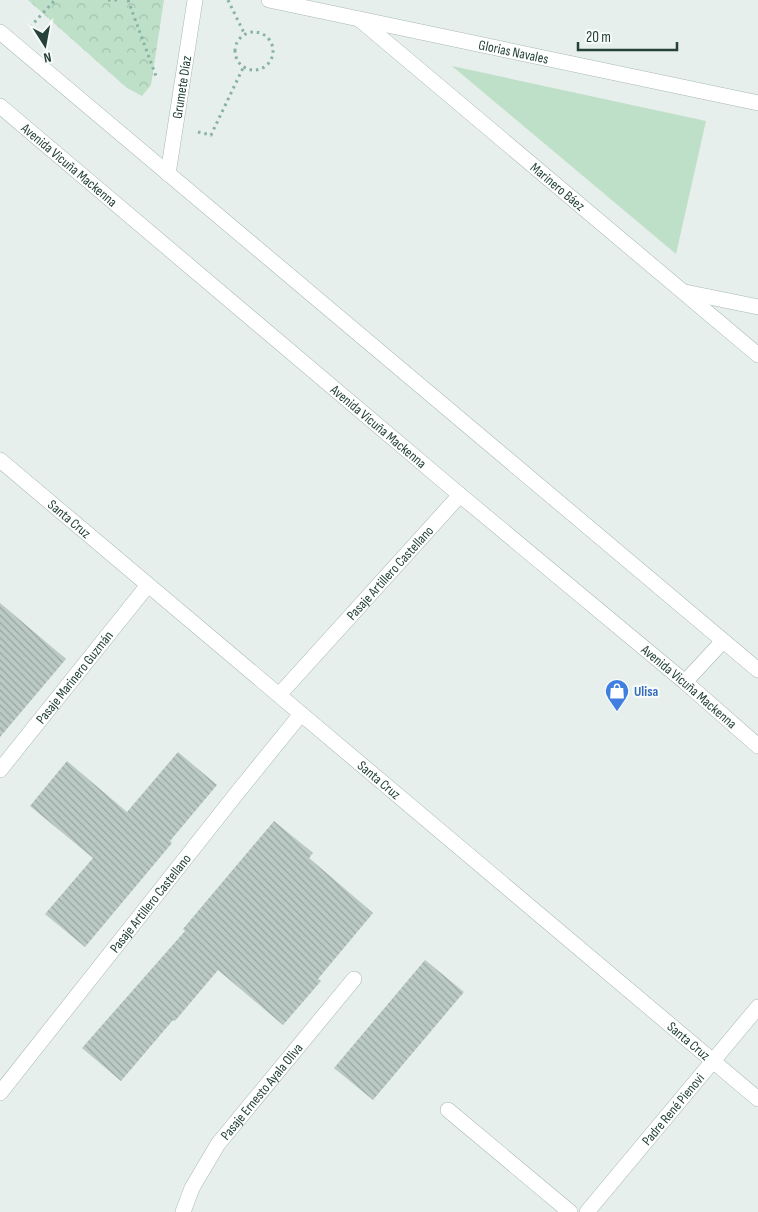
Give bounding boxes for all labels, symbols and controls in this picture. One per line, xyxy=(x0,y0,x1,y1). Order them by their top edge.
north arrow xyxy=(20,20,70,70)
scale bar xyxy=(578,20,677,52)
text: 20 m xyxy=(586,28,611,47)
street label: Glorias Navales xyxy=(477,36,550,67)
text: N xyxy=(42,48,53,66)
street label: Grumete Díaz xyxy=(168,54,195,120)
street label: Avenida Vicuña Mackenna xyxy=(17,119,121,210)
street label: Marinero Báez xyxy=(527,159,589,214)
street label: Avenida Vicuña Mackenna xyxy=(327,380,430,472)
street label: Santa Cruz xyxy=(45,496,95,542)
street label: Pasaje Artillero Castellano xyxy=(343,522,437,623)
street label: Pasaje Marinero Guzmán xyxy=(32,627,117,727)
street label: Avenida Vicuña Mackenna xyxy=(637,640,740,732)
shop icon: Ulisa xyxy=(604,678,630,712)
place label: Ulisa xyxy=(634,683,659,700)
street label: Santa Cruz xyxy=(354,757,404,803)
street label: Pasaje Artillero Castellano xyxy=(106,850,194,956)
street label: Santa Cruz xyxy=(664,1018,714,1064)
street label: Pasaje Ernesto Ayala Oliva xyxy=(217,1040,306,1143)
street label: Padre René Pienovi xyxy=(638,1070,708,1148)

